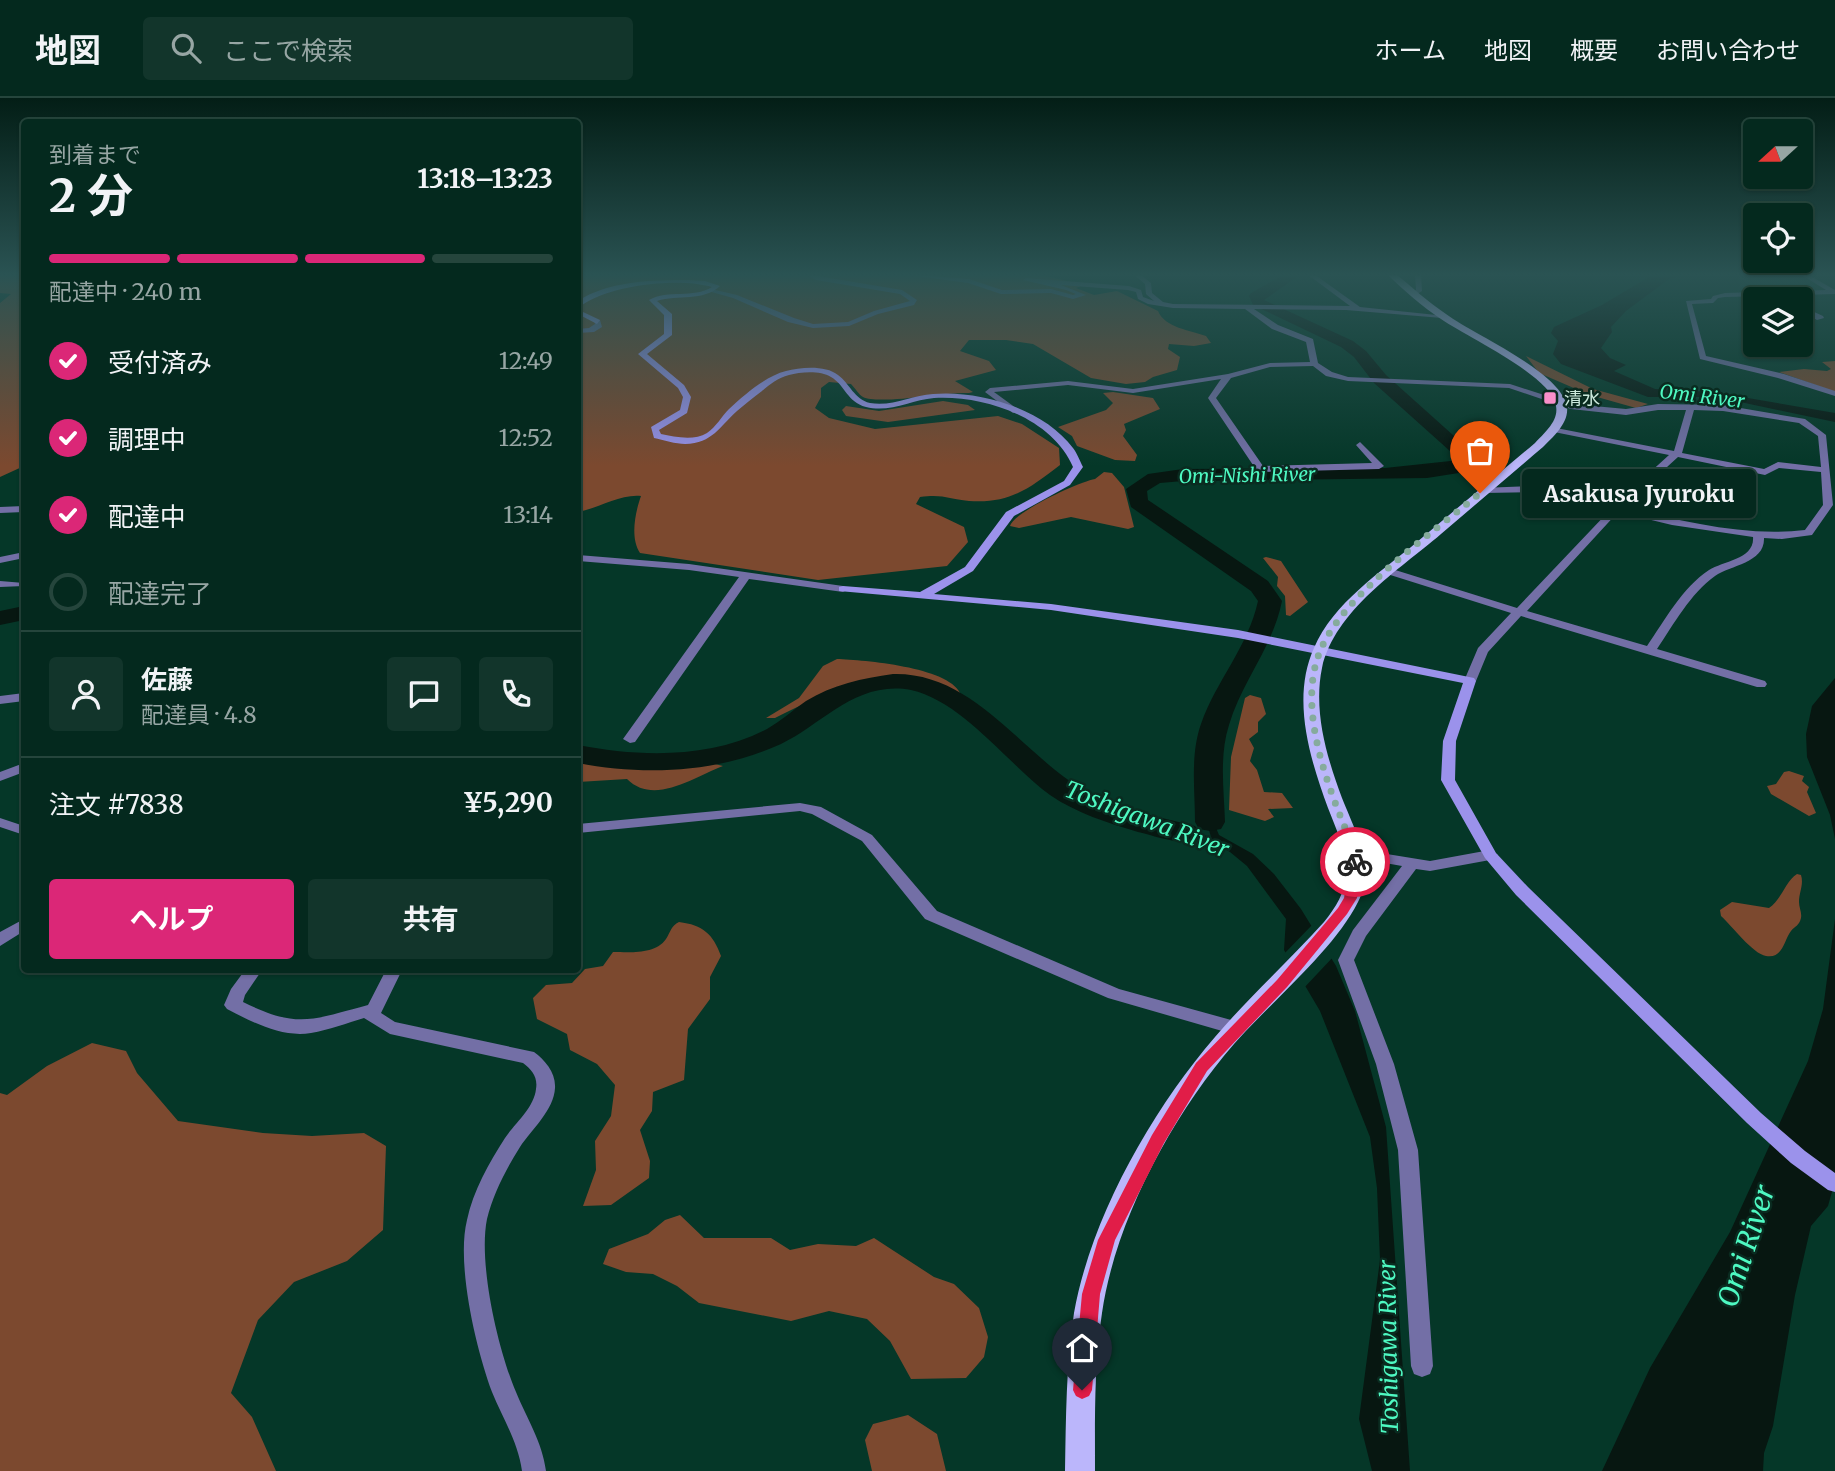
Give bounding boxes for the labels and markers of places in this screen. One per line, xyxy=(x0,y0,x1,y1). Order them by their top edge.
place label: 清水 xyxy=(1564,387,1600,410)
marker: 清水 xyxy=(1542,390,1558,406)
pin xyxy=(1450,421,1510,493)
callout: Asakusa Jyuroku xyxy=(1522,468,1756,518)
pin xyxy=(1052,1318,1112,1390)

